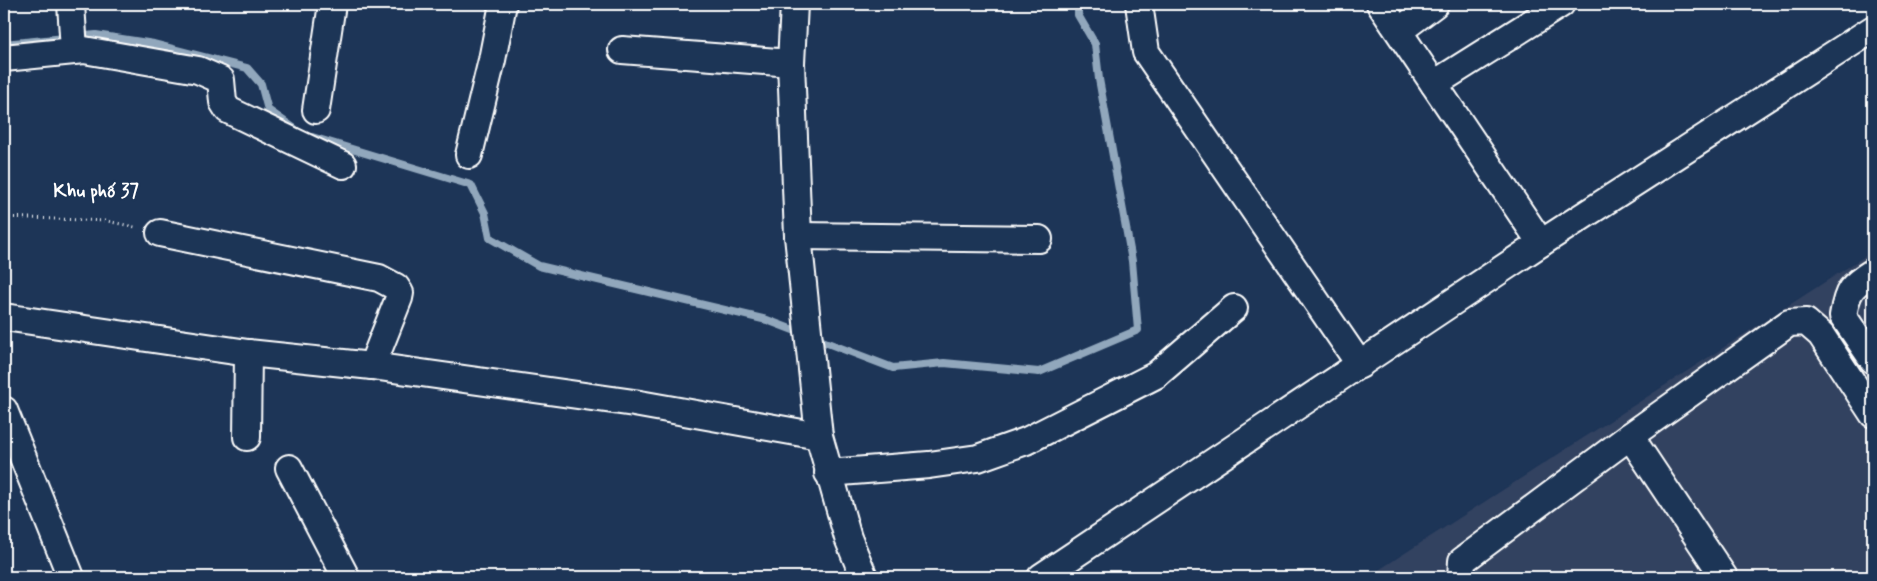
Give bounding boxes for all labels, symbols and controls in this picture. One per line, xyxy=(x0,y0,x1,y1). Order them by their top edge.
district label: Khu phố 37 xyxy=(53,179,139,204)

